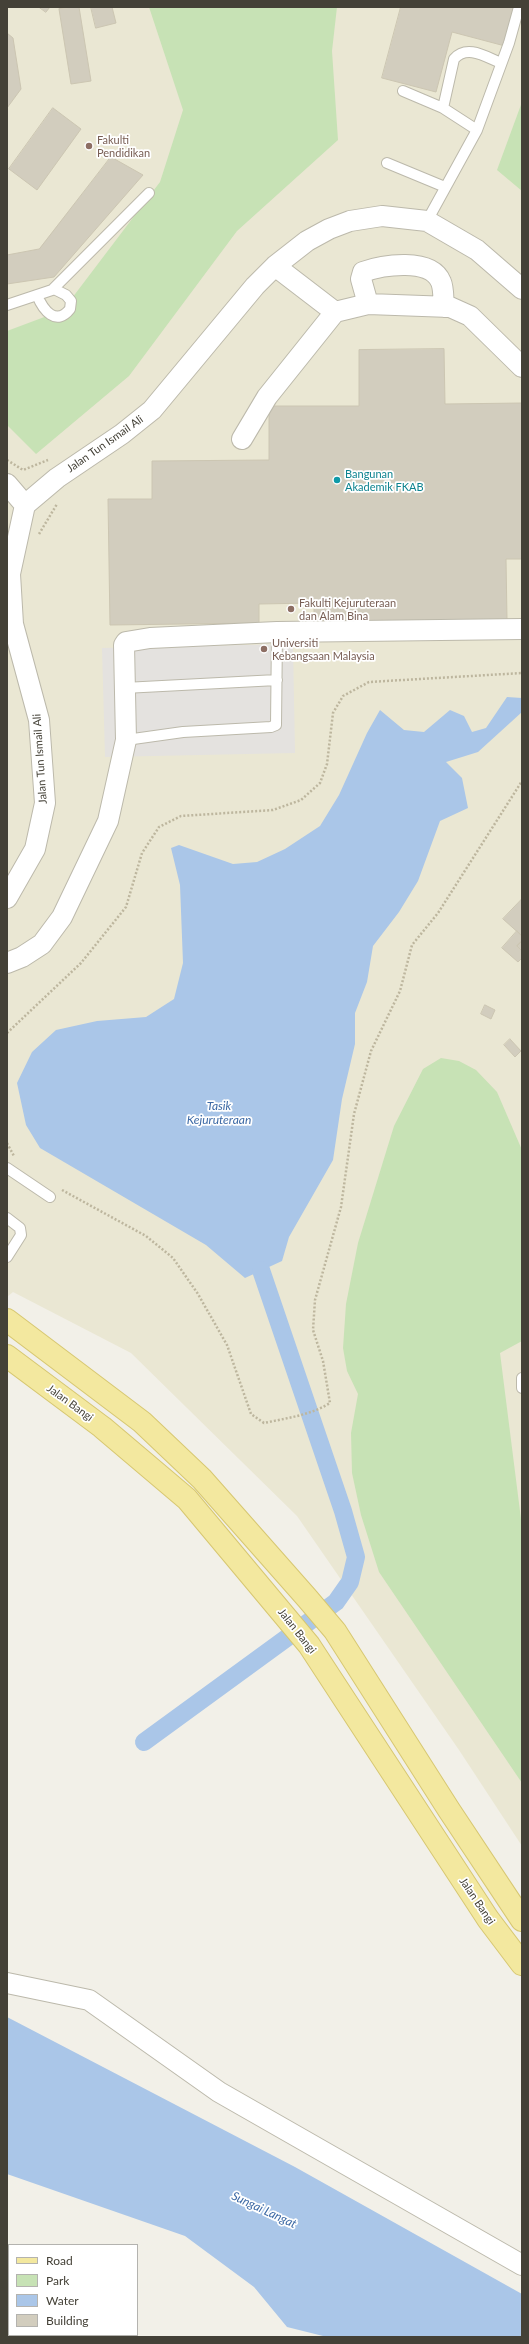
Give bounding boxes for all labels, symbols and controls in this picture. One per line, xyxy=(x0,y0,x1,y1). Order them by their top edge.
place label: Fakulti Pendidikan xyxy=(97,133,150,159)
marker: Fakulti Pendidikan xyxy=(84,141,94,151)
street label: Jalan Tun Ismail Ali xyxy=(64,413,146,475)
place label: Bangunan Akademik FKAB xyxy=(345,467,424,493)
marker: Bangunan Akademik FKAB xyxy=(332,475,342,485)
place label: Fakulti Kejuruteraan dan Alam Bina xyxy=(299,596,396,622)
marker: Fakulti Kejuruteraan dan Alam Bina xyxy=(286,604,296,614)
place label: Universiti Kebangsaan Malaysia xyxy=(272,636,375,662)
marker: Universiti Kebangsaan Malaysia xyxy=(259,644,269,654)
street label: Jalan Tun Ismail Ali xyxy=(30,714,50,804)
water label: Tasik Kejuruteraan xyxy=(187,1099,251,1127)
street label: Jalan Bangi xyxy=(44,1382,96,1424)
street label: Jalan Bangi xyxy=(275,1606,319,1656)
street label: Jalan Bangi xyxy=(456,1875,498,1927)
water label: Sungai Langat xyxy=(229,2189,299,2231)
legend xyxy=(8,2244,138,2336)
text: Road xyxy=(46,2253,73,2268)
text: Park xyxy=(46,2273,69,2288)
text: Water xyxy=(46,2293,79,2308)
text: Building xyxy=(46,2313,89,2328)

